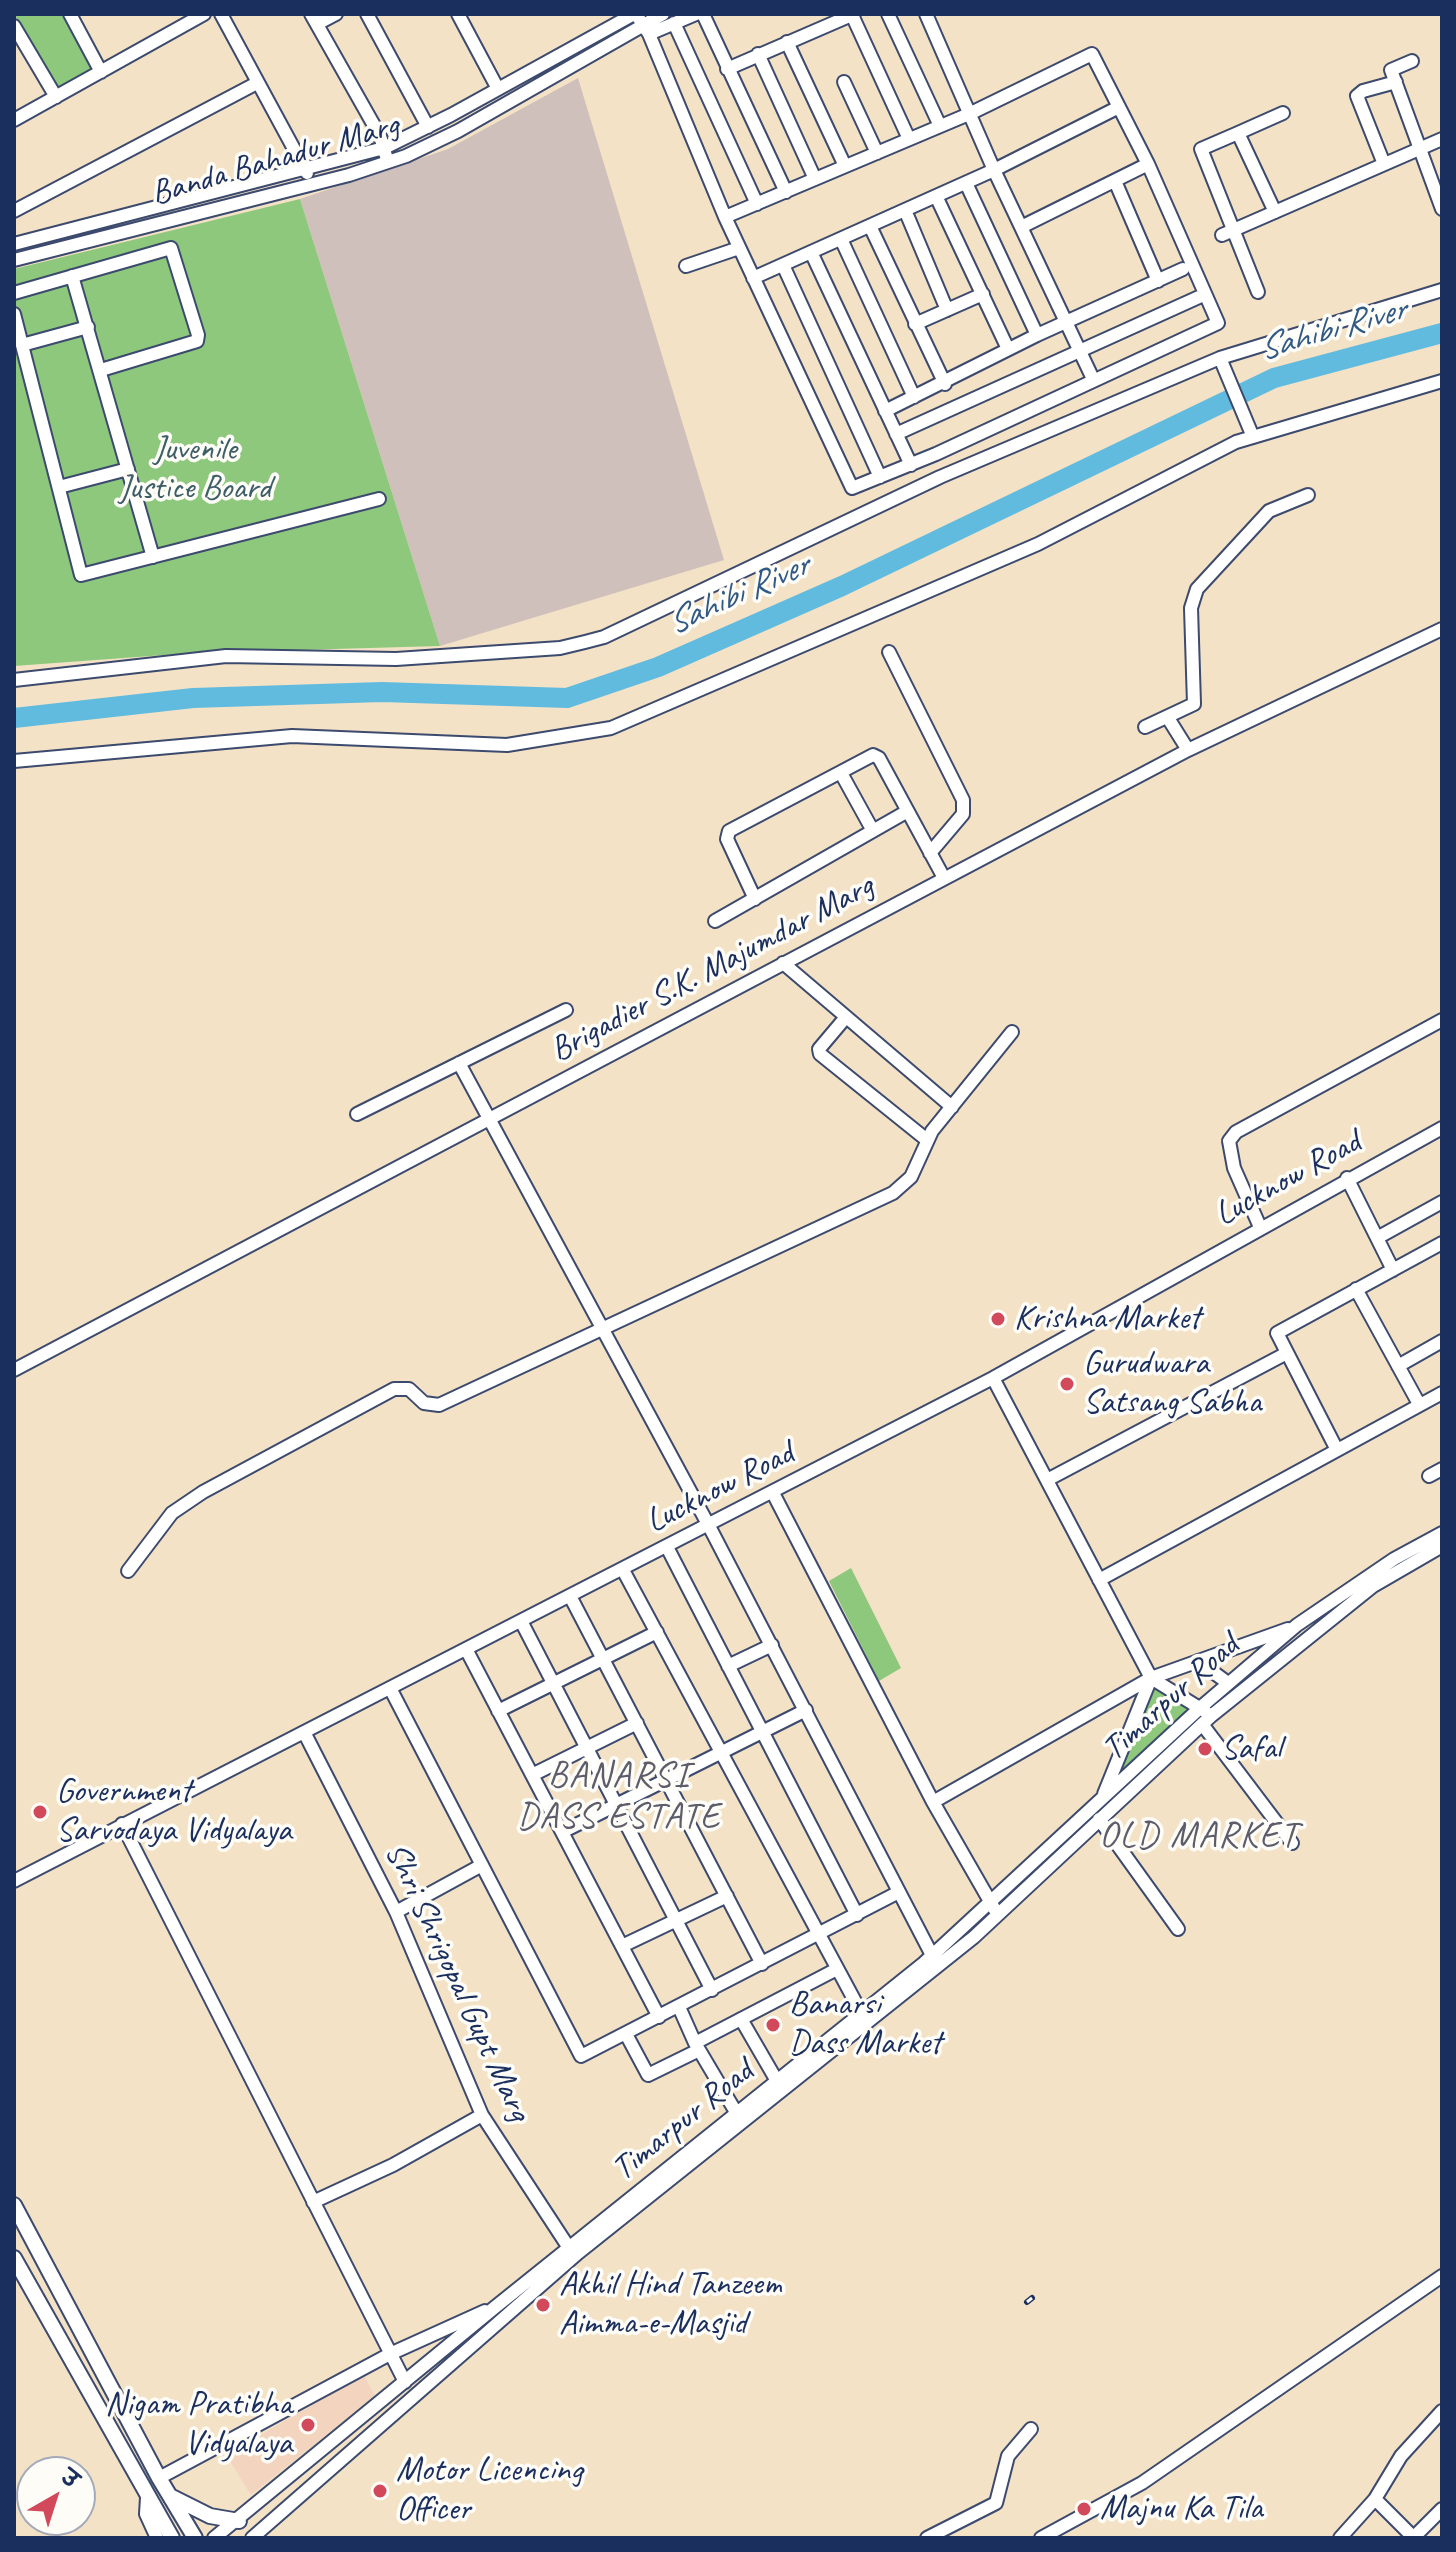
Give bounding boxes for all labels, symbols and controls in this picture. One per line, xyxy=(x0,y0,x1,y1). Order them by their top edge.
street label: Banda Bahadur Marg xyxy=(147,105,403,215)
water label: Sahibi River xyxy=(1254,289,1410,371)
park label: Juvenile Justice Board xyxy=(119,430,271,510)
water label: Sahibi River xyxy=(661,545,815,645)
street label: Brigadier S.K. Majumdar Marg xyxy=(544,867,880,1071)
street label: Lucknow Road xyxy=(1208,1122,1368,1236)
place label: Krishna Market xyxy=(1014,1299,1200,1339)
marker: Krishna Market xyxy=(989,1310,1007,1328)
place label: Gurudwara Satsang Sabha xyxy=(1083,1344,1261,1424)
marker: Gurudwara Satsang Sabha xyxy=(1058,1375,1076,1393)
street label: Lucknow Road xyxy=(639,1433,801,1543)
street label: Timarpur Road xyxy=(1094,1626,1248,1770)
place label: Safal xyxy=(1221,1729,1281,1769)
marker: Safal xyxy=(1196,1740,1214,1758)
district label: BANARSI DASS ESTATE xyxy=(516,1755,722,1840)
place label: Government Sarvodaya Vidyalaya xyxy=(56,1772,292,1852)
marker: Government Sarvodaya Vidyalaya xyxy=(31,1803,49,1821)
district label: OLD MARKET xyxy=(1100,1815,1298,1859)
street label: Shri Shrigopal Gupt Marg xyxy=(375,1837,539,2127)
place label: Banarsi Dass Market xyxy=(789,1985,941,2064)
marker: Banarsi Dass Market xyxy=(764,2016,782,2034)
street label: Timarpur Road xyxy=(604,2052,762,2190)
place label: Akhil Hind Tanzeem Aimma-e-Masjid xyxy=(559,2265,781,2344)
marker: Akhil Hind Tanzeem Aimma-e-Masjid xyxy=(534,2296,552,2314)
place label: Nigam Pratibha Vidyalaya xyxy=(105,2385,292,2464)
marker: Nigam Pratibha Vidyalaya xyxy=(299,2416,317,2434)
place label: Motor Licencing Officer xyxy=(396,2451,582,2530)
north arrow xyxy=(16,2456,96,2536)
text: उ xyxy=(55,2463,84,2494)
marker: Motor Licencing Officer xyxy=(371,2482,389,2500)
place label: Majnu Ka Tila xyxy=(1100,2489,1262,2529)
marker: Majnu Ka Tila xyxy=(1075,2500,1093,2518)

